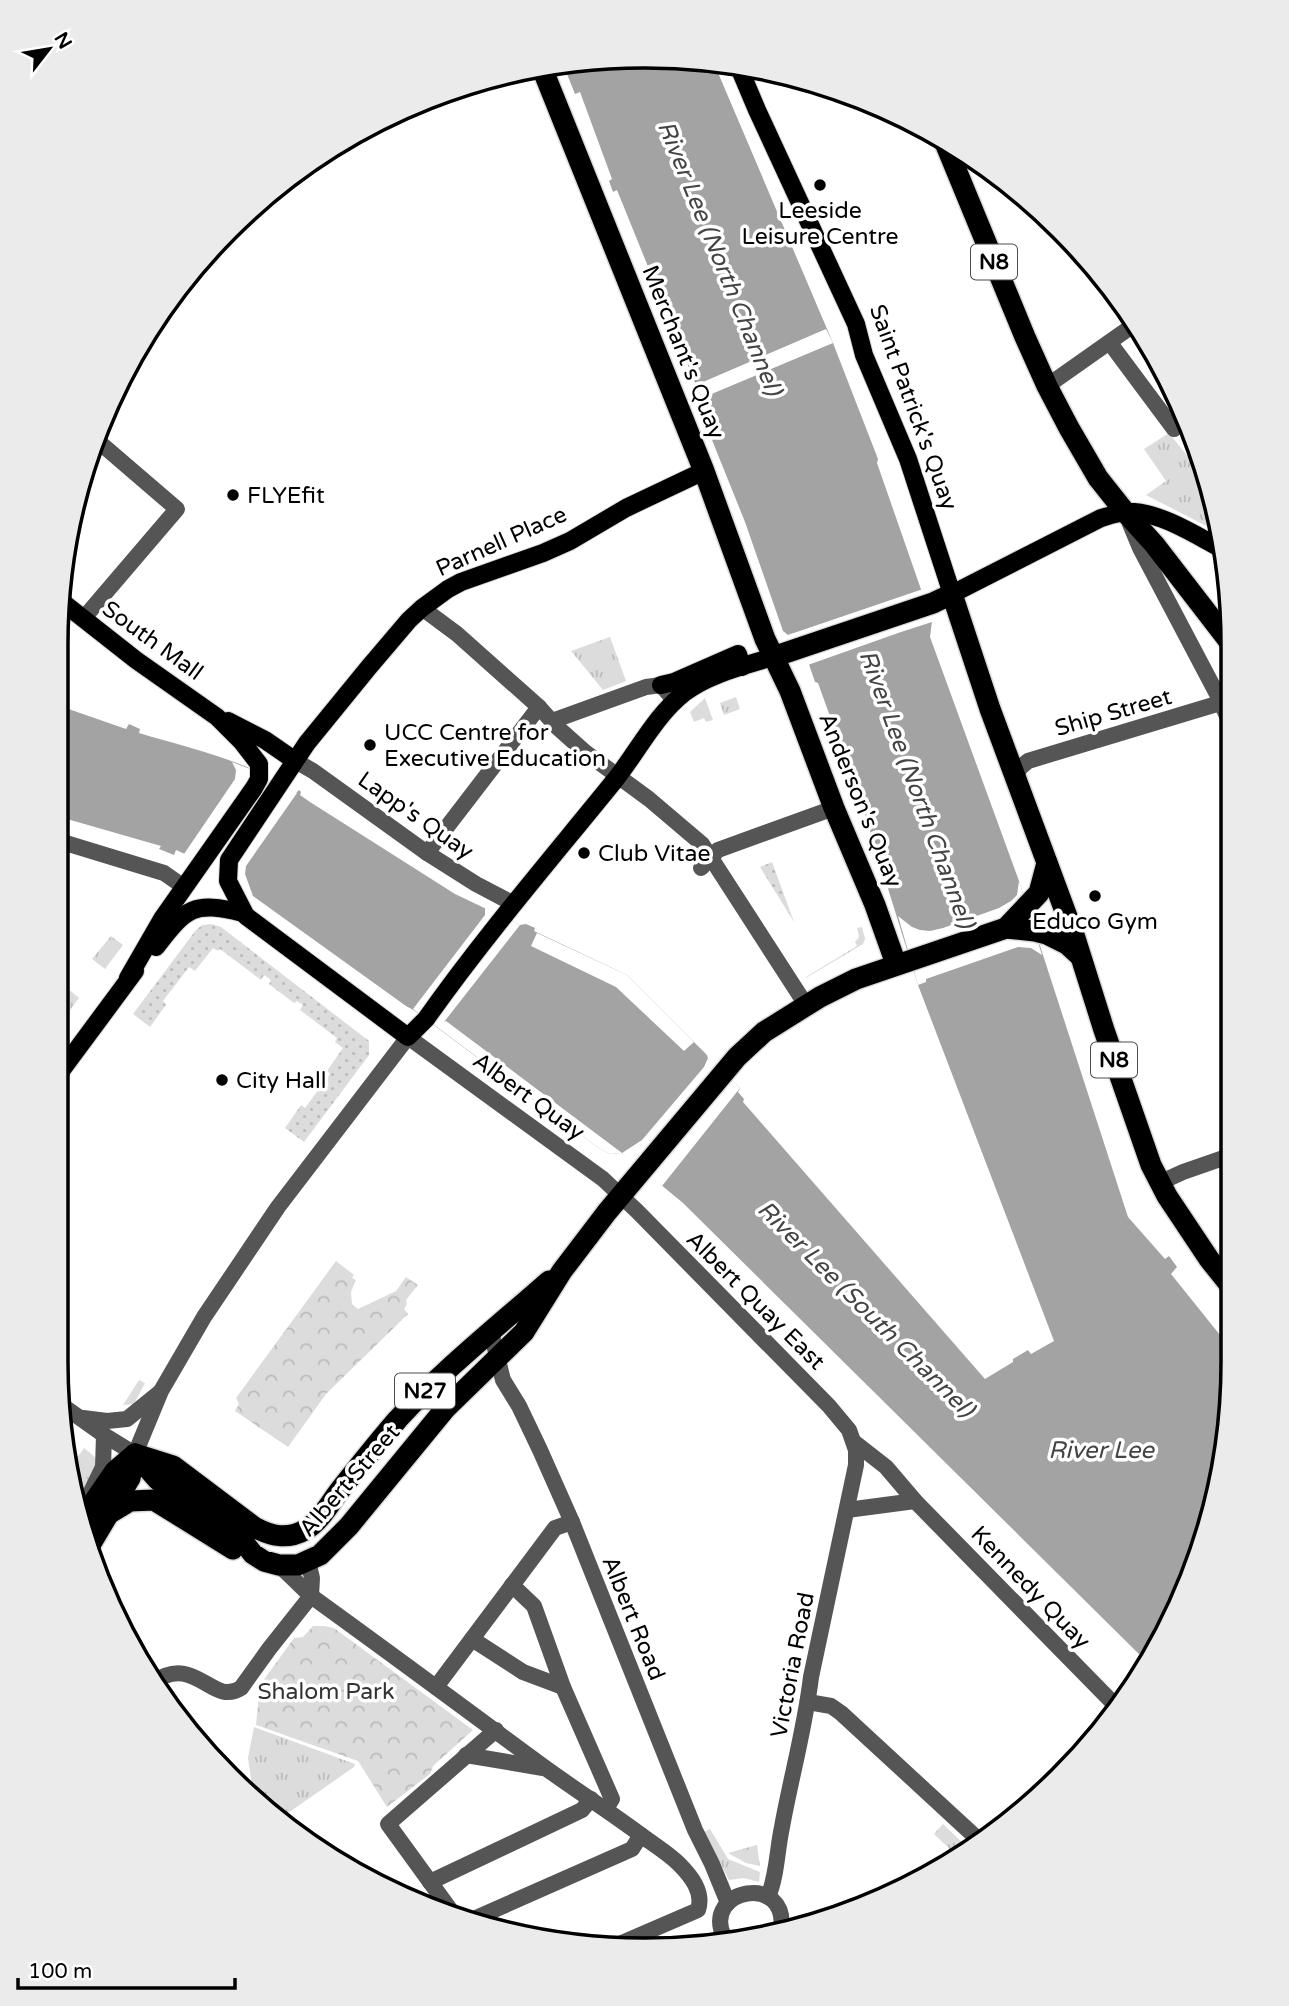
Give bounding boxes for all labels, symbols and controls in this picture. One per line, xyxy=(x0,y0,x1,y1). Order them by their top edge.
north arrow xyxy=(14,14,84,84)
text: N xyxy=(49,29,76,53)
water label: River Lee (North Channel) xyxy=(651,117,789,401)
marker: Leeside Leisure Centre xyxy=(812,177,828,193)
place label: Leeside Leisure Centre xyxy=(741,197,899,251)
road number: N8 xyxy=(971,244,1017,280)
street label: Merchant's Quay xyxy=(635,261,731,443)
street label: Saint Patrick's Quay xyxy=(863,301,963,514)
place label: FLYEfit xyxy=(247,482,325,510)
marker: FLYEfit xyxy=(225,487,241,503)
street label: Parnell Place xyxy=(432,501,571,583)
street label: South Mall xyxy=(97,595,208,687)
water label: River Lee (North Channel) xyxy=(853,646,981,933)
street label: Ship Street xyxy=(1052,683,1175,743)
street label: Anderson's Quay xyxy=(812,709,908,892)
place label: UCC Centre for Executive Education xyxy=(384,719,606,773)
marker: UCC Centre for Executive Education xyxy=(362,737,378,753)
street label: Lapp's Quay xyxy=(352,766,479,866)
place label: Club Vitae xyxy=(598,840,710,868)
marker: Club Vitae xyxy=(576,845,592,861)
marker: Educo Gym xyxy=(1087,888,1103,904)
place label: Educo Gym xyxy=(1032,908,1158,936)
road number: N8 xyxy=(1091,1042,1137,1078)
street label: Albert Quay xyxy=(467,1047,590,1147)
place label: City Hall xyxy=(236,1067,326,1095)
marker: City Hall xyxy=(214,1072,230,1088)
water label: River Lee (South Channel) xyxy=(751,1195,981,1425)
street label: Albert Quay East xyxy=(680,1226,831,1376)
road number: N27 xyxy=(395,1374,455,1408)
street label: Albert Street xyxy=(293,1419,406,1543)
water label: River Lee xyxy=(1048,1436,1155,1465)
street label: Kennedy Quay xyxy=(965,1520,1096,1655)
street label: Albert Road xyxy=(595,1552,671,1685)
street label: Victoria Road xyxy=(765,1590,821,1740)
park label: Shalom Park xyxy=(258,1678,394,1706)
scale bar xyxy=(18,1946,234,1990)
text: 100 m xyxy=(28,1959,92,1984)

